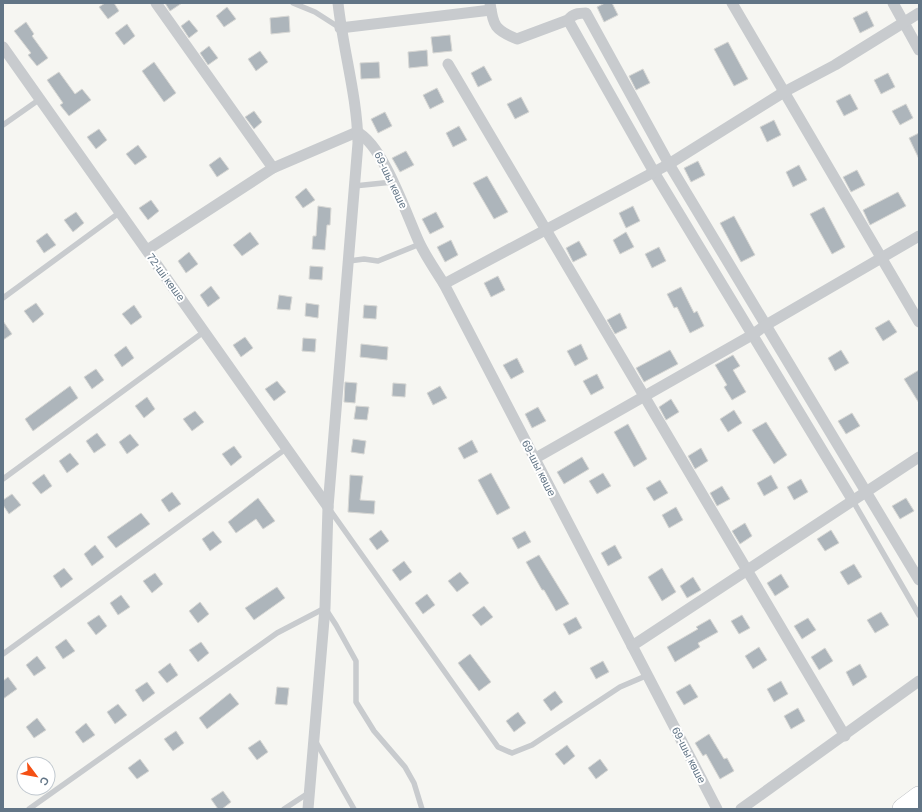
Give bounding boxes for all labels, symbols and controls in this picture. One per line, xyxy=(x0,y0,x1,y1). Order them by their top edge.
street label: 69-шы көше xyxy=(372,150,410,210)
street label: 72-ші көше xyxy=(145,251,187,303)
street label: 69-шы көше xyxy=(520,438,558,498)
street label: 69-шы көше xyxy=(670,725,708,785)
north arrow xyxy=(16,756,56,796)
text: С xyxy=(37,775,52,788)

